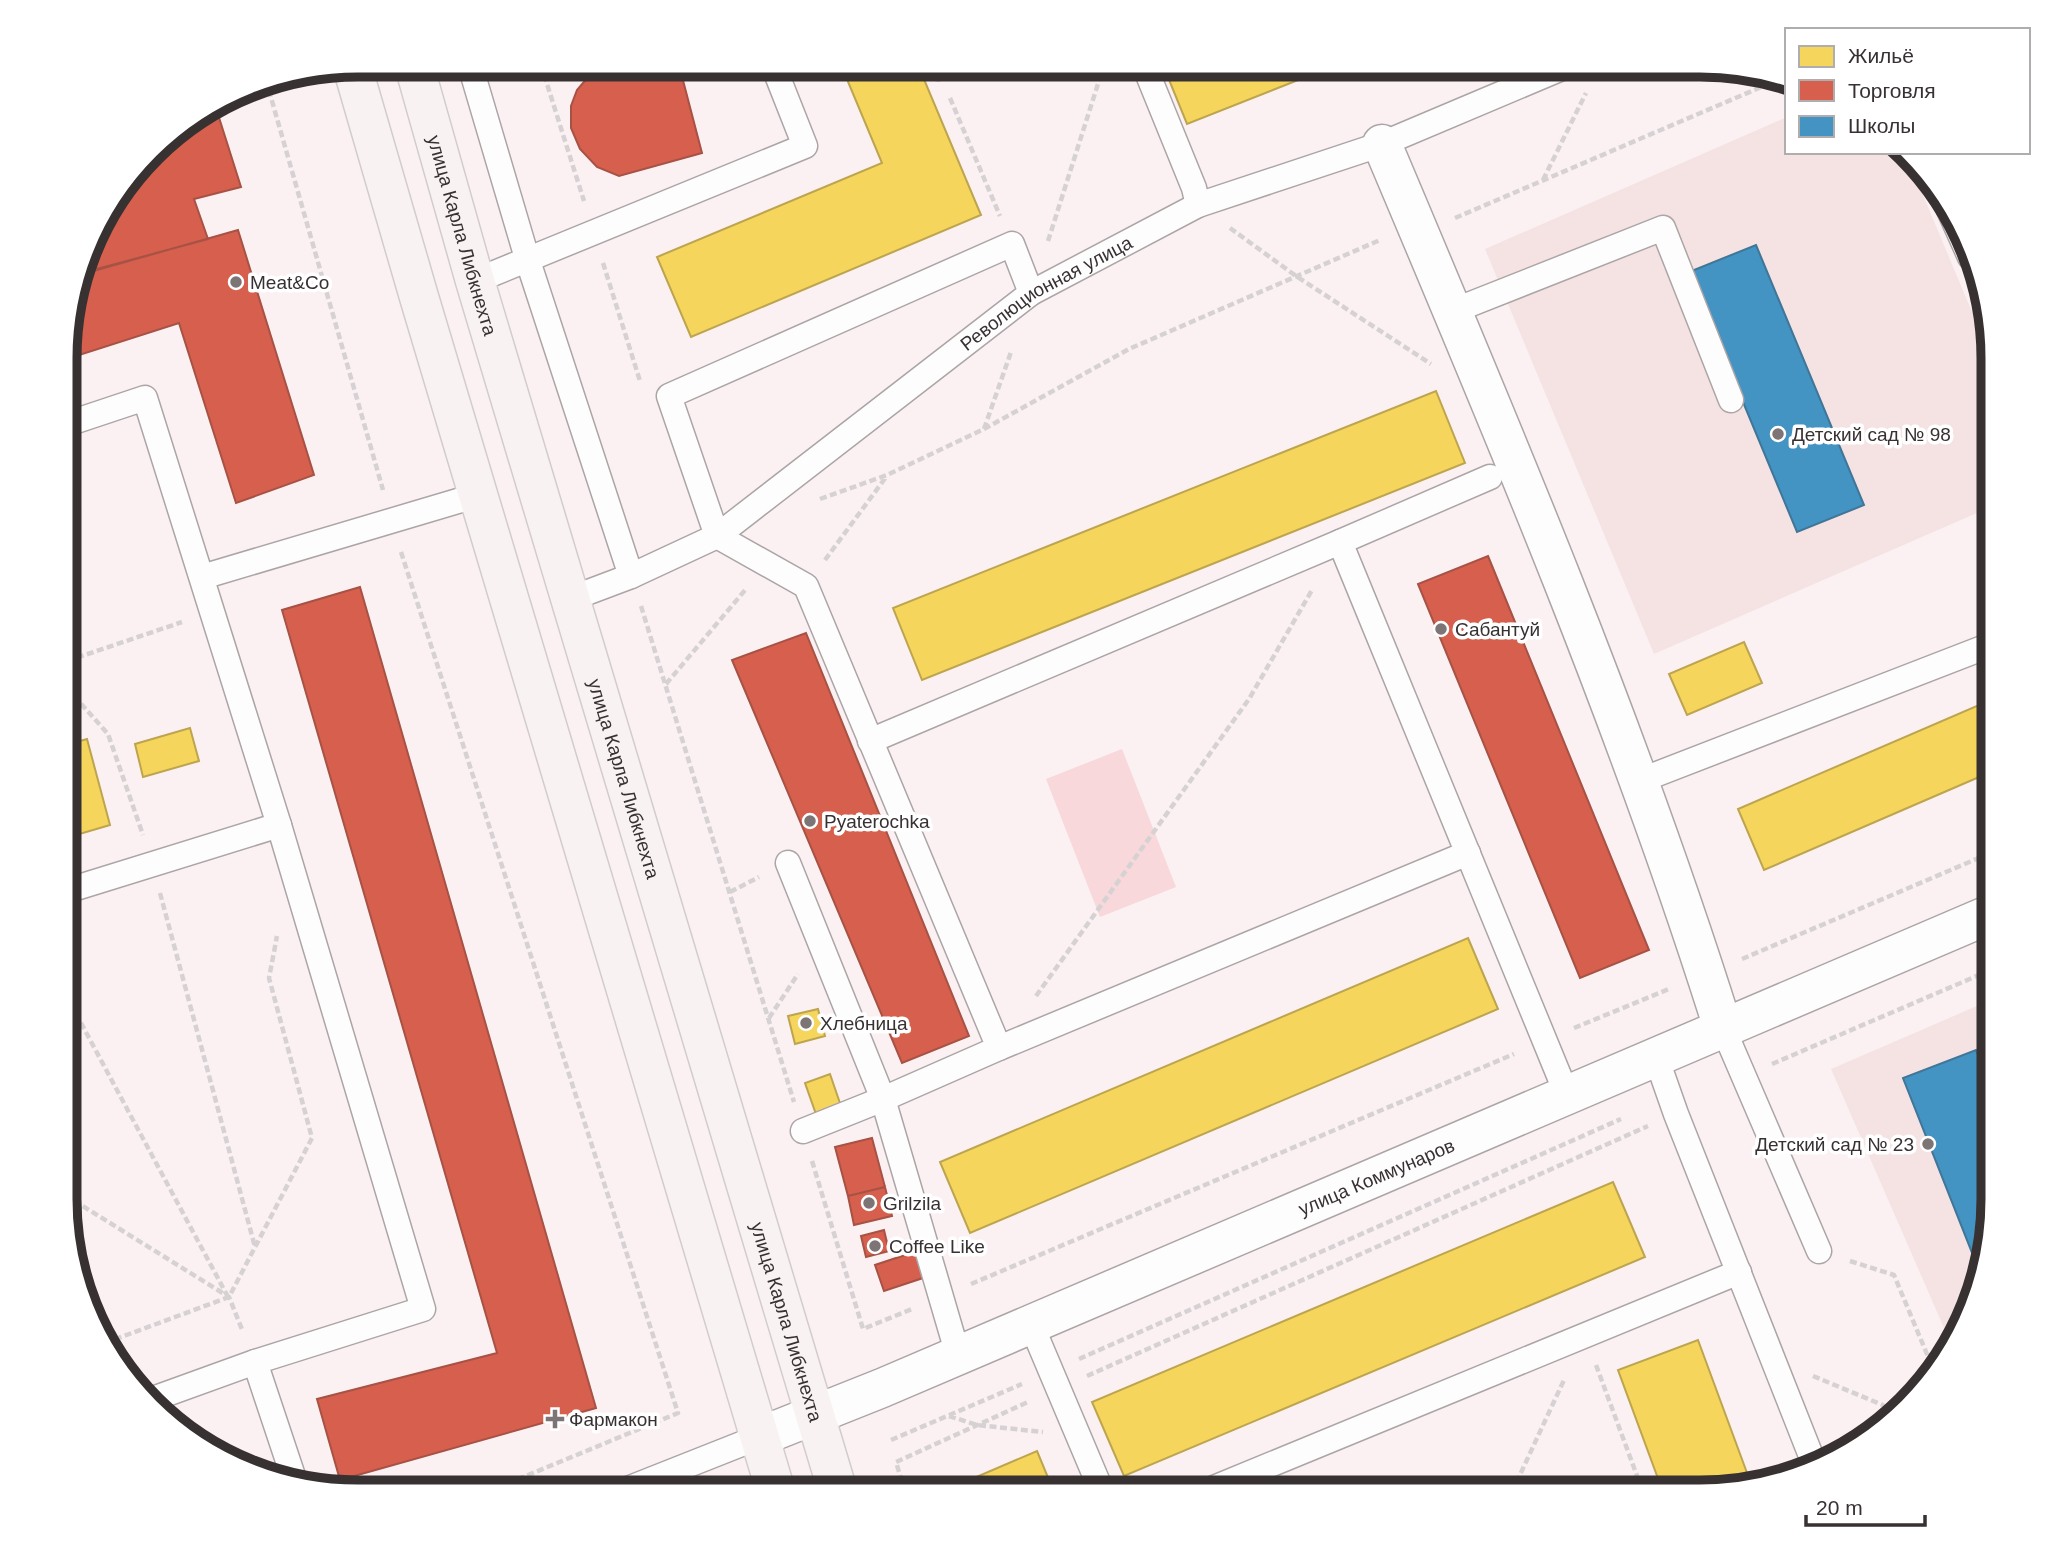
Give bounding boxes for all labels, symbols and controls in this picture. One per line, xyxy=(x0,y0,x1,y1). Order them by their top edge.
legend xyxy=(1785,28,2030,154)
text: Жильё xyxy=(1848,44,1914,67)
text: Торговля xyxy=(1848,79,1936,102)
text: Школы xyxy=(1848,114,1915,137)
street label: улица Карла Либкнехта xyxy=(424,133,501,338)
street label: Революционная улица xyxy=(956,231,1136,354)
place label: Meat&Co xyxy=(250,272,329,293)
marker: Meat&Co xyxy=(228,274,244,290)
place label: Детский сад № 98 xyxy=(1792,424,1951,445)
marker: Детский сад № 98 xyxy=(1770,426,1786,442)
place label: Сабантуй xyxy=(1455,619,1540,640)
marker: Сабантуй xyxy=(1433,621,1449,637)
street label: улица Карла Либкнехта xyxy=(584,676,664,881)
place label: Pyaterochka xyxy=(824,811,930,832)
marker: Pyaterochka xyxy=(802,813,818,829)
place label: Хлебница xyxy=(820,1013,908,1034)
marker: Хлебница xyxy=(798,1015,814,1031)
street label: улица Коммунаров xyxy=(1295,1134,1457,1219)
place label: Детский сад № 23 xyxy=(1755,1134,1914,1155)
marker: Детский сад № 23 xyxy=(1920,1136,1936,1152)
place label: Grilzila xyxy=(883,1193,941,1214)
marker: Grilzila xyxy=(861,1195,877,1211)
street label: улица Карла Либкнехта xyxy=(747,1219,827,1425)
place label: Coffee Like xyxy=(889,1236,985,1257)
marker: Coffee Like xyxy=(867,1238,883,1254)
place label: Фармакон xyxy=(569,1409,658,1430)
marker: Фармакон xyxy=(547,1411,563,1427)
scale bar xyxy=(1806,1484,1925,1528)
text: 20 m xyxy=(1816,1496,1863,1519)

